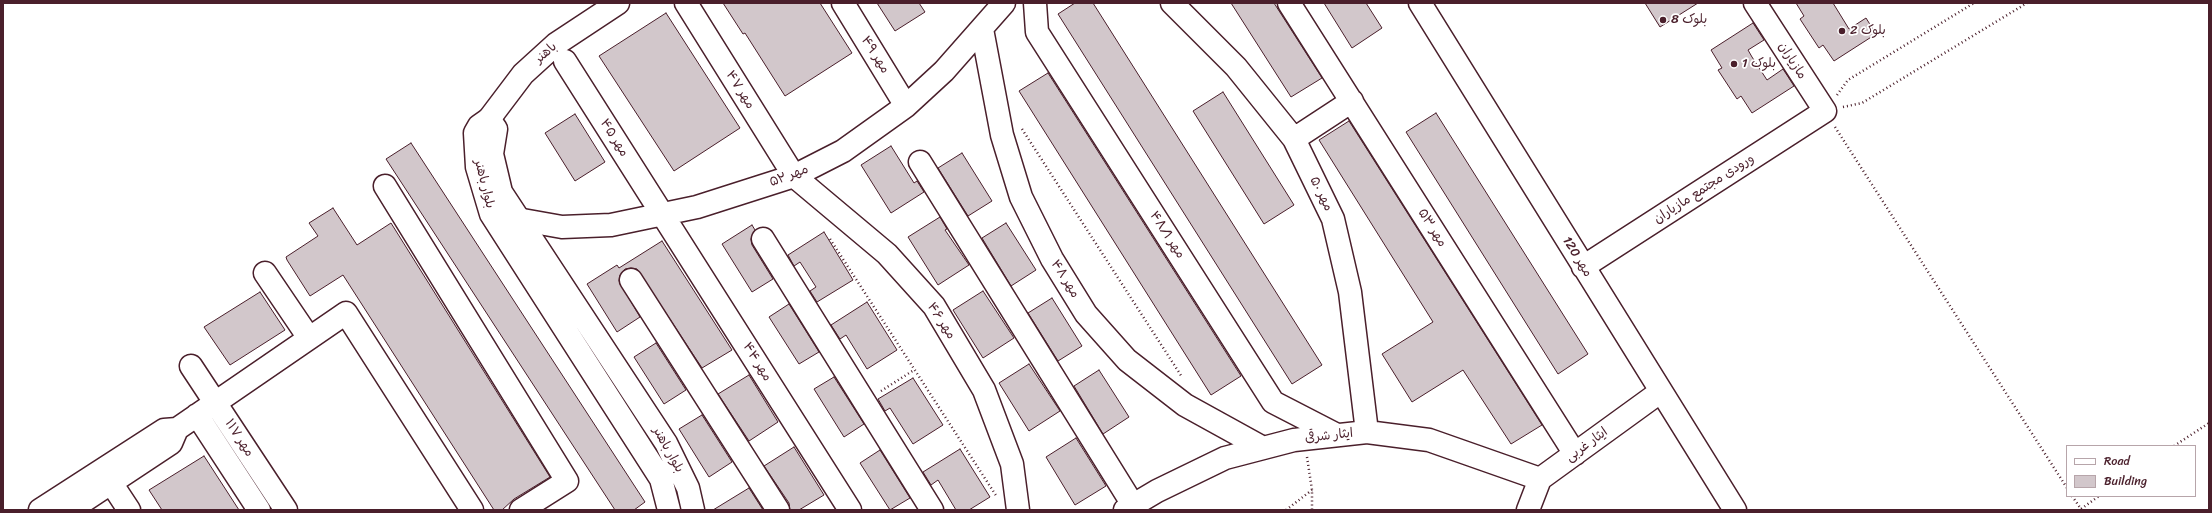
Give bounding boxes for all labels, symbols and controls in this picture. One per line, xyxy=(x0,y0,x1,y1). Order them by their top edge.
place label: بلوک 8 xyxy=(1671,12,1707,28)
marker: بلوک 8 xyxy=(1658,15,1668,25)
place label: بلوک 2 xyxy=(1850,23,1886,39)
marker: بلوک 2 xyxy=(1837,26,1847,36)
street label: مهر ۴۹ xyxy=(857,33,893,77)
street label: باهنر xyxy=(532,39,560,67)
street label: مازیاران xyxy=(1774,40,1810,82)
place label: بلوک 1 xyxy=(1742,56,1776,72)
marker: بلوک 1 xyxy=(1729,59,1739,69)
street label: مهر ۴۷ xyxy=(722,68,758,112)
street label: مهر ۴۵ xyxy=(596,116,632,160)
street label: ورودی مجتمع مازیاران xyxy=(1651,151,1757,227)
street label: بلوار باهنر xyxy=(470,158,498,210)
street label: مهر ۵۲ xyxy=(767,161,811,191)
street label: مهر ۵۰ xyxy=(1306,174,1336,214)
street label: مهر ۵۳ xyxy=(1414,206,1450,250)
street label: مهر ۴۸/۱ xyxy=(1146,208,1188,262)
street label: مهر 120 xyxy=(1559,234,1595,280)
street label: مهر ۴۸ xyxy=(1047,257,1083,301)
street label: مهر ۴۶ xyxy=(923,300,959,342)
street label: مهر ۴۴ xyxy=(739,340,775,384)
street label: مهر ۱۱۷ xyxy=(221,416,257,460)
street label: بلوار باهنر xyxy=(649,424,687,476)
street label: ایثار غربی xyxy=(1563,424,1611,466)
street label: ایثار شرقی xyxy=(1304,426,1354,446)
legend xyxy=(2066,445,2196,497)
text: Road xyxy=(2104,450,2130,472)
text: Building xyxy=(2104,470,2147,492)

